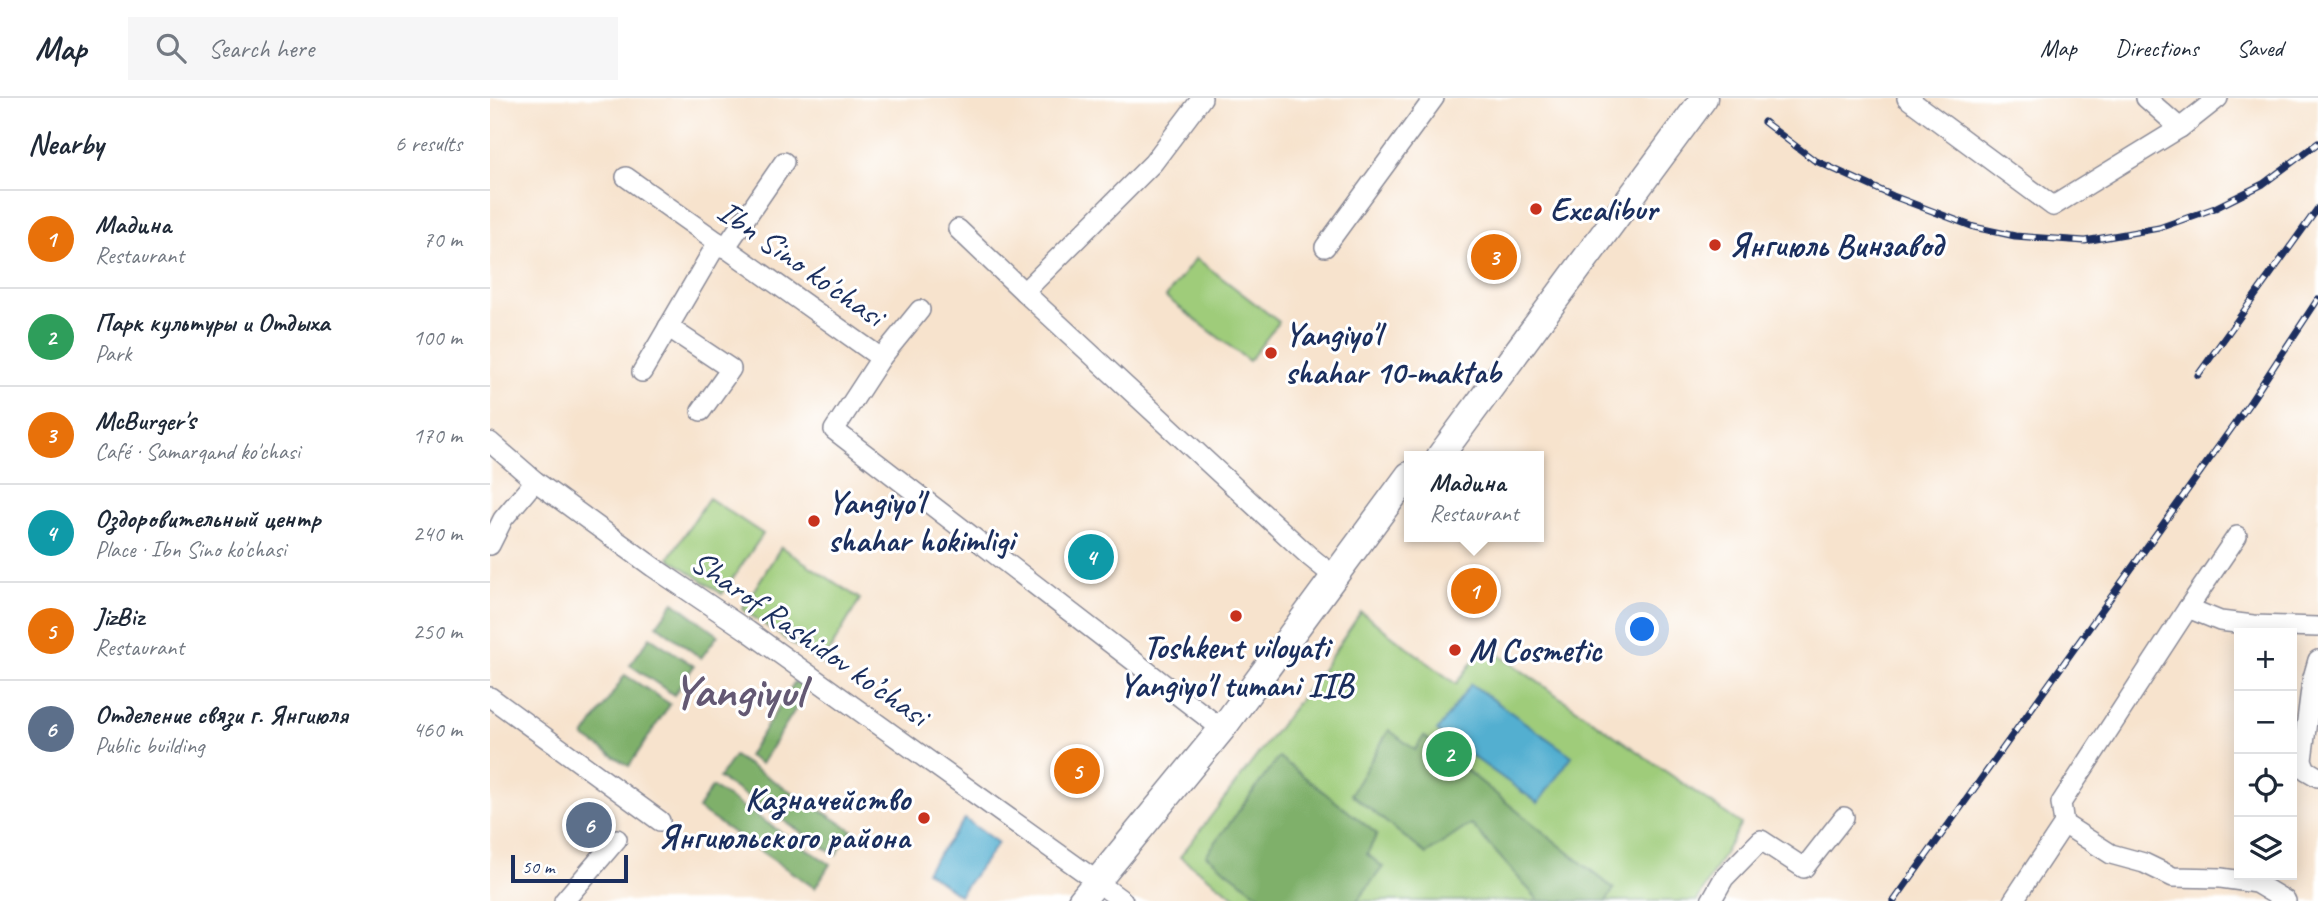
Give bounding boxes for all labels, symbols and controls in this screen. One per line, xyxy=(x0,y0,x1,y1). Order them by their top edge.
search box xyxy=(128,17,618,80)
text: Map xyxy=(35,27,86,69)
icon: search xyxy=(152,29,190,67)
text: Search here xyxy=(208,32,314,65)
text: Map xyxy=(2040,33,2077,63)
text: Directions xyxy=(2115,33,2198,63)
text: Saved xyxy=(2236,33,2283,63)
text: Nearby xyxy=(28,125,104,163)
text: 6 results xyxy=(395,129,462,158)
place label: Excalibur xyxy=(1550,188,1660,230)
street label: Ibn Sino ko'chasi xyxy=(709,190,896,338)
marker: Excalibur xyxy=(1528,201,1544,217)
text: Мадина xyxy=(95,208,171,241)
place label: Янгиюль Винзавод xyxy=(1729,224,1946,266)
text: 1 xyxy=(46,225,56,254)
text: 70 m xyxy=(423,225,462,254)
pin: 3 xyxy=(1471,231,1517,283)
marker: Янгиюль Винзавод xyxy=(1707,237,1723,253)
text: Restaurant xyxy=(95,241,184,270)
text: Парк культуры и Отдыха xyxy=(95,306,330,339)
place label: Yangiyo'l shahar 10-maktab xyxy=(1285,313,1503,393)
text: 2 xyxy=(46,323,56,352)
text: 100 m xyxy=(413,323,462,352)
text: Park xyxy=(95,339,131,368)
marker: Yangiyo'l shahar 10-maktab xyxy=(1263,345,1279,361)
text: McBurger's xyxy=(95,404,196,437)
text: 3 xyxy=(46,421,56,450)
text: 170 m xyxy=(413,421,462,450)
text: Café · Samarqand ko'chasi xyxy=(95,437,300,466)
popup xyxy=(1404,451,1544,542)
text: Мадина xyxy=(1429,466,1506,499)
place label: Yangiyo'l shahar hokimligi xyxy=(828,481,1018,561)
text: Restaurant xyxy=(1429,499,1519,528)
text: Оздоровительный центр xyxy=(95,502,320,535)
marker: Yangiyo'l shahar hokimligi xyxy=(806,513,822,529)
text: 4 xyxy=(46,519,56,548)
text: 240 m xyxy=(413,519,462,548)
pin: 4 xyxy=(1068,531,1114,583)
text: Place · Ibn Sino ko'chasi xyxy=(95,535,286,564)
street label: Sharof Rashidov ko’chasi xyxy=(683,540,940,738)
pin: 1 xyxy=(1451,565,1497,617)
text: JizBiz xyxy=(95,600,144,633)
marker: Toshkent viloyati Yangiyo'l tumani IIB xyxy=(1228,608,1244,624)
your location xyxy=(1625,612,1659,646)
text: 5 xyxy=(46,617,56,646)
text: 250 m xyxy=(413,617,462,646)
place label: Toshkent viloyati Yangiyo'l tumani IIB xyxy=(1119,626,1356,706)
map controls xyxy=(2234,628,2297,880)
button: + xyxy=(2234,628,2297,691)
place label: M Cosmetic xyxy=(1469,629,1603,671)
text: Restaurant xyxy=(95,633,184,662)
marker: M Cosmetic xyxy=(1447,642,1463,658)
district label: Yangiyul xyxy=(672,662,812,721)
button: − xyxy=(2234,691,2297,754)
text: Отделение связи г. Янгиюля xyxy=(95,698,348,731)
text: 6 xyxy=(46,715,56,744)
text: 460 m xyxy=(413,715,462,744)
pin: 2 xyxy=(1426,728,1472,780)
text: Public building xyxy=(95,731,204,760)
pin: 5 xyxy=(1054,745,1100,797)
button: locate xyxy=(2234,754,2297,817)
place label: Казначейство Янгиюльского района xyxy=(658,778,912,858)
pin: 6 xyxy=(566,799,612,851)
marker: Казначейство Янгиюльского района xyxy=(916,810,932,826)
button: layers xyxy=(2234,817,2297,880)
scale bar xyxy=(511,852,628,884)
text: 50 m xyxy=(522,855,554,879)

